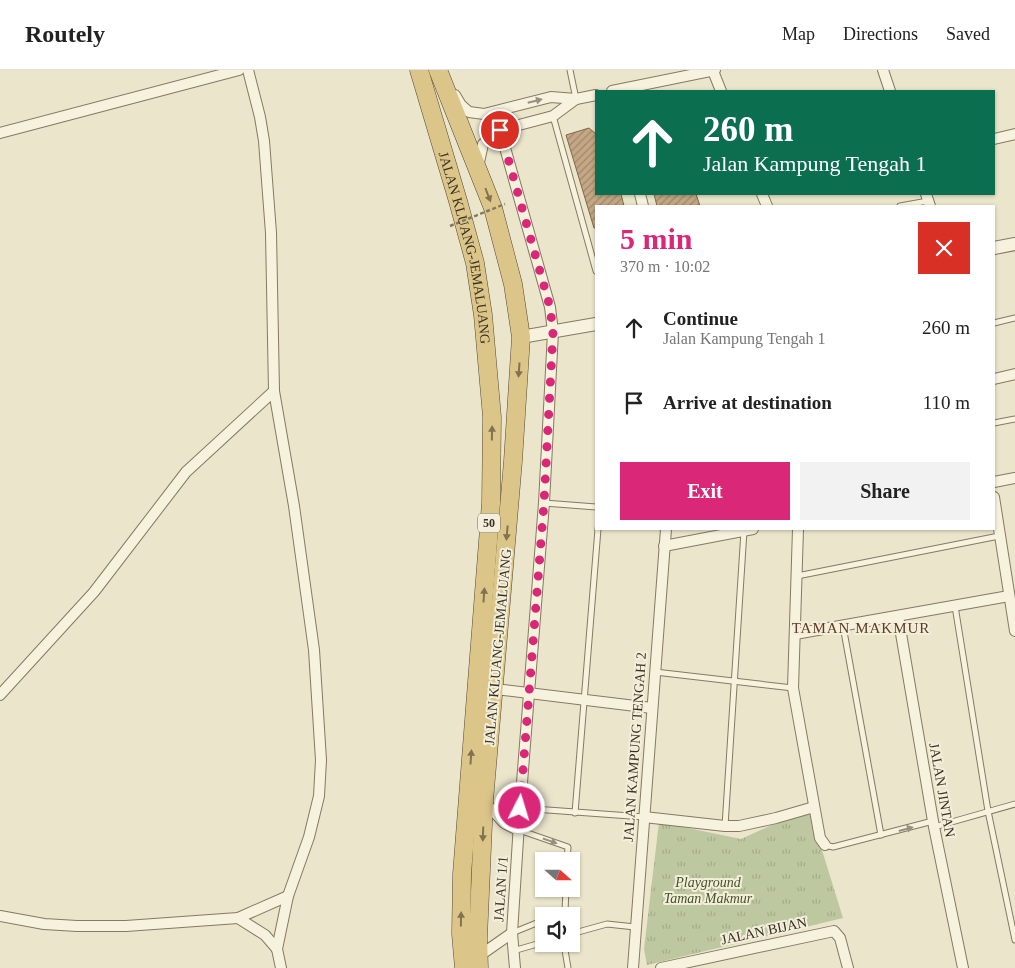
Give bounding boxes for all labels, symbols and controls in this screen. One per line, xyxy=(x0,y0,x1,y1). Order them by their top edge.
text: Routely xyxy=(25,21,105,47)
text: Map xyxy=(782,24,815,44)
text: Directions xyxy=(843,24,918,44)
text: Saved xyxy=(946,24,990,44)
one-way arrow xyxy=(527,97,542,105)
pin xyxy=(479,109,521,151)
icon: ahead xyxy=(620,110,685,175)
text: 260 m xyxy=(703,110,793,149)
icon: arrive xyxy=(486,116,514,144)
street label: JALAN KLUANG-JEMALUANG xyxy=(436,150,493,345)
text: Jalan Kampung Tengah 1 xyxy=(703,151,927,176)
one-way arrow xyxy=(484,188,492,202)
text: 5 min xyxy=(620,222,693,255)
button: close xyxy=(918,222,970,274)
text: 370 m · 10:02 xyxy=(620,258,710,275)
text: Continue xyxy=(663,308,738,329)
icon: ahead xyxy=(620,314,648,342)
text: 260 m xyxy=(922,317,970,338)
text: Jalan Kampung Tengah 1 xyxy=(663,330,826,347)
one-way arrow xyxy=(514,363,522,379)
icon: arrive xyxy=(620,389,648,417)
text: Arrive at destination xyxy=(663,392,832,413)
text: 110 m xyxy=(923,392,970,413)
one-way arrow xyxy=(488,425,496,441)
button: Exit xyxy=(620,462,790,520)
button: Share xyxy=(800,462,970,520)
road number: 50 xyxy=(478,513,500,532)
one-way arrow xyxy=(503,525,511,541)
street label: JALAN KLUANG-JEMALUANG xyxy=(482,548,514,746)
one-way arrow xyxy=(480,587,488,603)
district label: TAMAN MAKMUR xyxy=(792,620,930,636)
street label: JALAN KAMPUNG TENGAH 2 xyxy=(621,652,649,842)
street label: JALAN JINTAN xyxy=(926,742,958,838)
one-way arrow xyxy=(467,749,475,765)
position arrow xyxy=(493,781,545,833)
one-way arrow xyxy=(898,824,913,832)
one-way arrow xyxy=(478,826,486,842)
one-way arrow xyxy=(543,837,558,845)
north arrow xyxy=(535,852,580,898)
map controls xyxy=(535,852,580,952)
street label: JALAN 1/1 xyxy=(491,856,511,922)
park label: Playground Taman Makmur xyxy=(664,875,753,906)
button: sound xyxy=(535,907,580,952)
one-way arrow xyxy=(458,911,466,927)
street label: JALAN BIJAN xyxy=(720,915,808,947)

